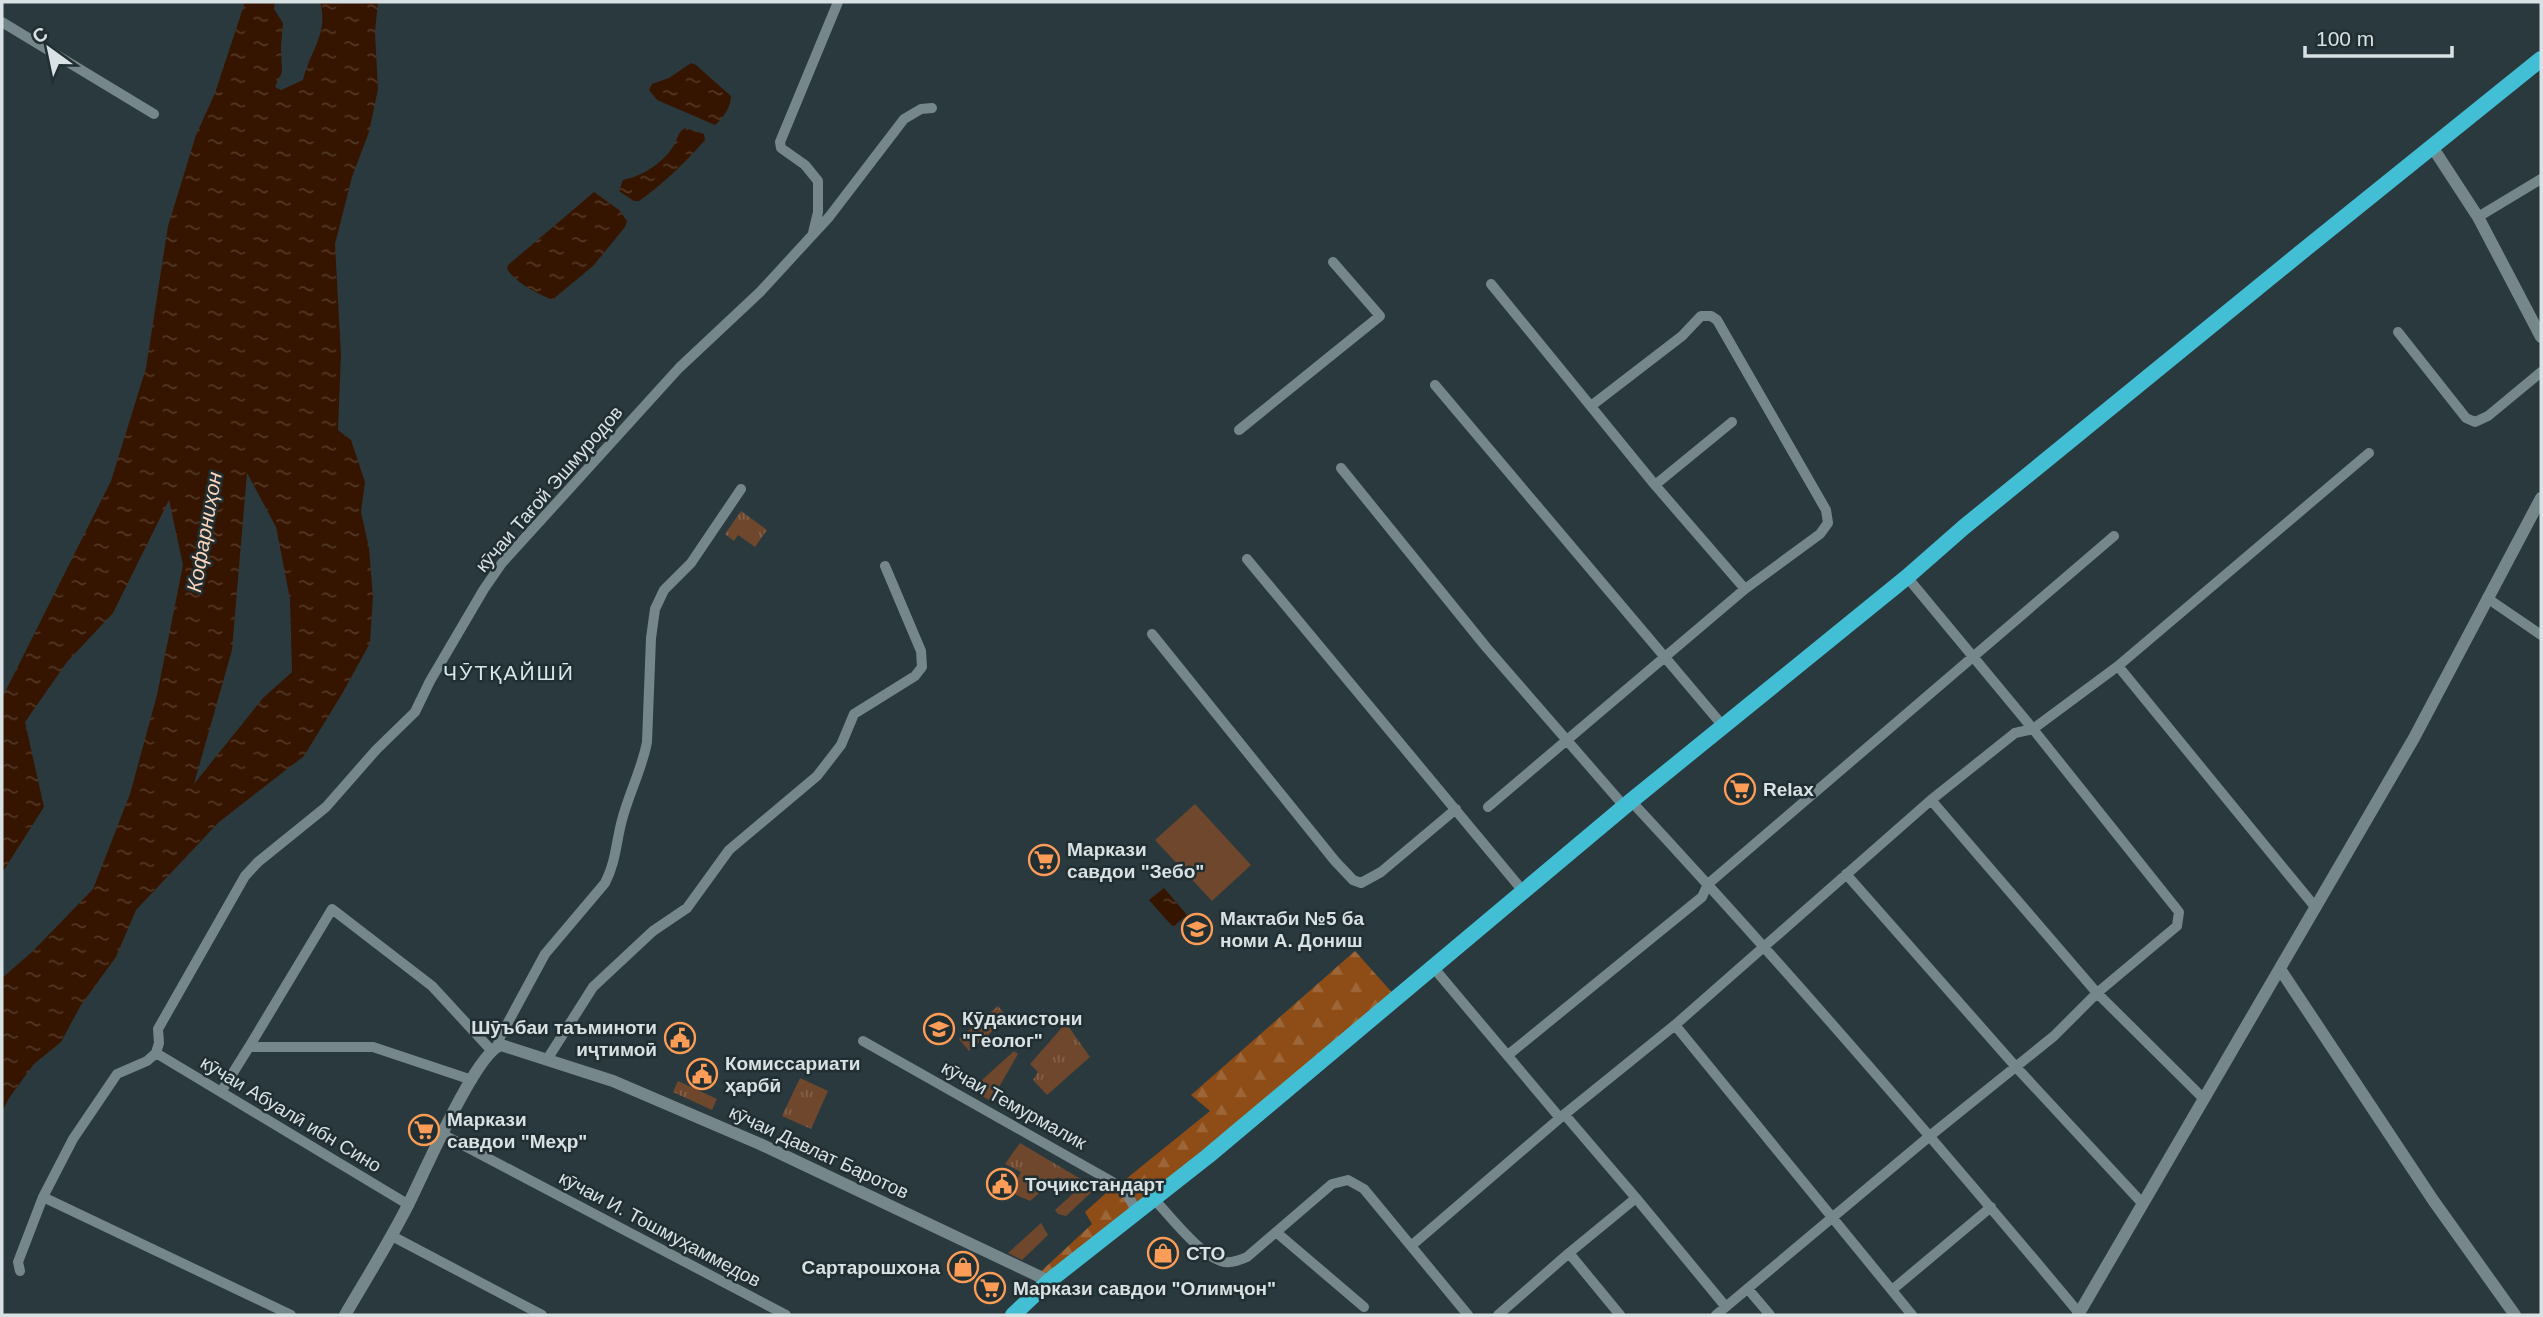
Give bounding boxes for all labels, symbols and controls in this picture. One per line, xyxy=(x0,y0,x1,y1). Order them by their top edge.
north arrow xyxy=(14,14,84,84)
scale bar xyxy=(2305,14,2452,58)
text: С xyxy=(29,22,52,48)
text: 100 m xyxy=(2316,27,2374,50)
street label: кӯчаи Тағой Эшмуродов xyxy=(471,402,627,576)
water label: Кофарниҳон xyxy=(182,470,226,594)
district label: ЧӮТҚАЙШӢ xyxy=(443,661,575,684)
supermarket icon: Relax xyxy=(1723,772,1757,806)
place label: Relax xyxy=(1763,779,1814,800)
place label: Маркази савдои "Зебо" xyxy=(1067,839,1204,882)
supermarket icon: Маркази савдои "Зебо" xyxy=(1027,843,1061,877)
place label: Мактаби №5 ба номи А. Дониш xyxy=(1220,908,1364,951)
school or university icon: Мактаби №5 ба номи А. Дониш xyxy=(1180,912,1214,946)
place label: Кӯдакистони "Геолог" xyxy=(962,1008,1082,1051)
school or university icon: Кӯдакистони "Геолог" xyxy=(922,1012,956,1046)
place label: Шӯъбаи таъминоти иҷтимоӣ xyxy=(471,1017,657,1060)
public building icon: Шӯъбаи таъминоти иҷтимоӣ xyxy=(663,1021,697,1055)
street label: кӯчаи Абуалӣ ибн Сино xyxy=(197,1052,385,1176)
place label: Комиссариати ҳарбӣ xyxy=(725,1053,860,1096)
public building icon: Комиссариати ҳарбӣ xyxy=(685,1057,719,1091)
street label: кӯчаи Темурмалик xyxy=(938,1057,1091,1154)
street label: кӯчаи Давлат Баротов xyxy=(726,1101,912,1203)
place label: Маркази савдои "Меҳр" xyxy=(447,1109,587,1152)
supermarket icon: Маркази савдои "Меҳр" xyxy=(407,1113,441,1147)
street label: кӯчаи И. Тошмуҳаммедов xyxy=(556,1167,764,1291)
public building icon: Тоҷикстандарт xyxy=(985,1167,1019,1201)
place label: Тоҷикстандарт xyxy=(1025,1174,1164,1195)
shop icon: СТО xyxy=(1146,1236,1180,1270)
place label: СТО xyxy=(1186,1243,1225,1264)
shop icon: Сартарошхона xyxy=(946,1250,980,1284)
place label: Сартарошхона xyxy=(801,1257,940,1278)
supermarket icon: Маркази савдои "Олимҷон" xyxy=(973,1271,1007,1305)
place label: Маркази савдои "Олимҷон" xyxy=(1013,1278,1276,1299)

